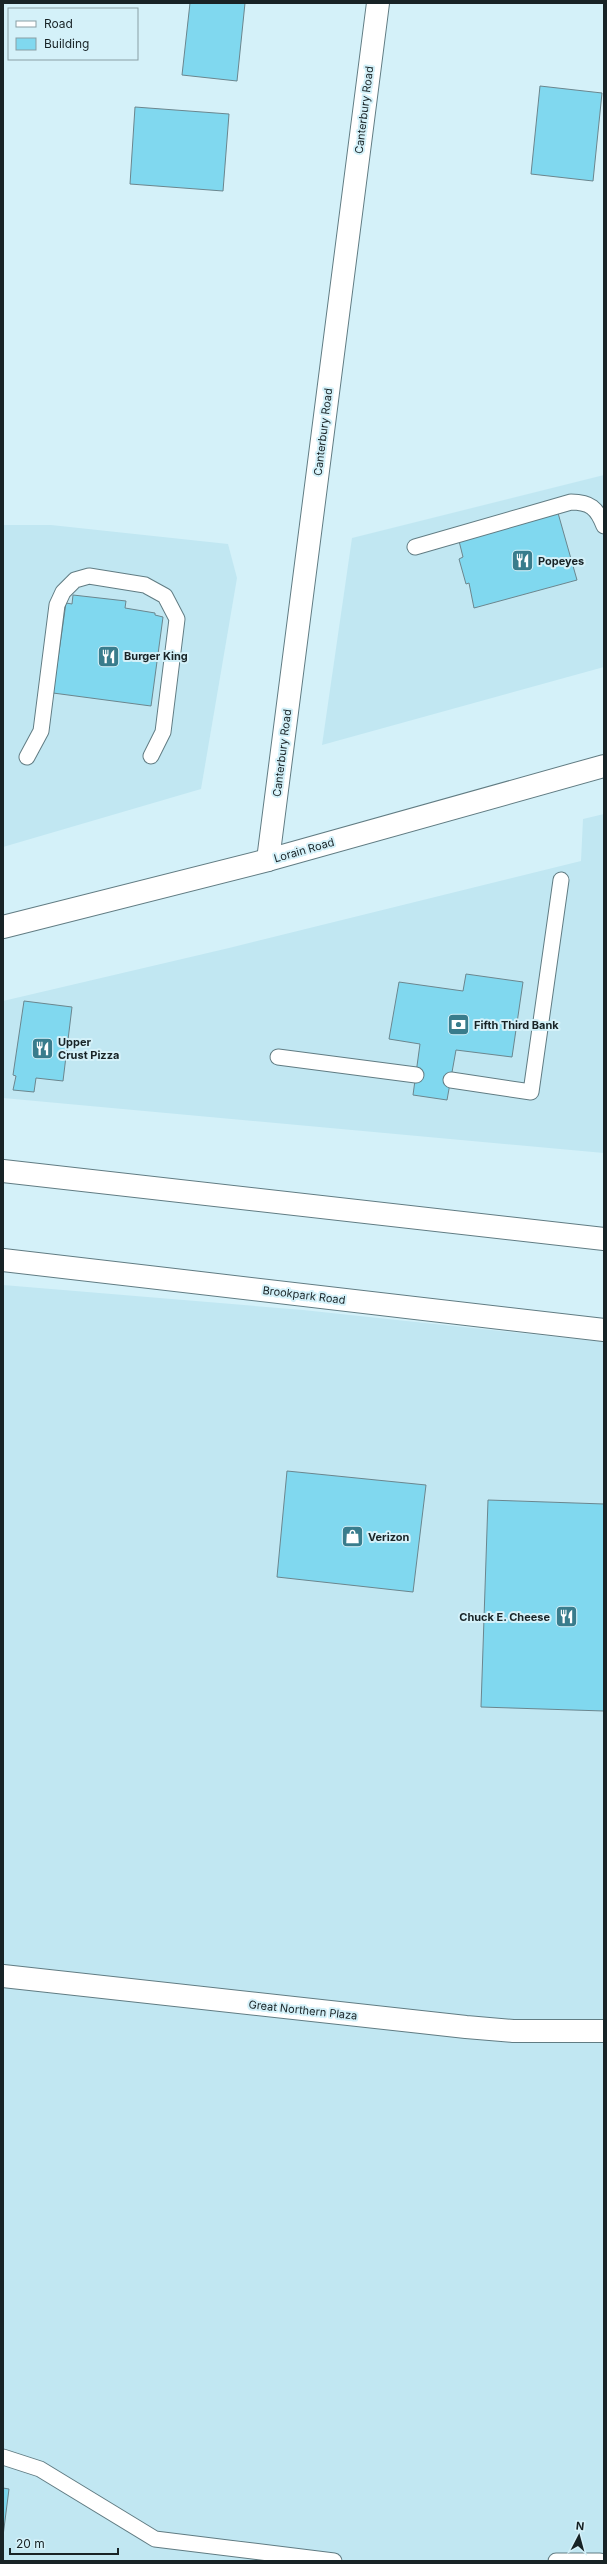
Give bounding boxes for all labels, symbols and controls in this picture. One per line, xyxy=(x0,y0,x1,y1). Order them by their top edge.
legend xyxy=(8,8,138,60)
text: Road xyxy=(44,16,73,31)
text: Building xyxy=(44,36,89,51)
street label: Canterbury Road xyxy=(352,65,376,155)
street label: Canterbury Road xyxy=(311,387,335,477)
restaurant icon: Popeyes xyxy=(510,548,536,574)
place label: Popeyes xyxy=(538,554,584,568)
restaurant icon: Burger King xyxy=(95,643,121,669)
place label: Burger King xyxy=(124,649,188,663)
street label: Canterbury Road xyxy=(270,708,294,798)
street label: Lorain Road xyxy=(272,835,336,865)
bank icon: Fifth Third Bank xyxy=(446,1012,472,1038)
place label: Fifth Third Bank xyxy=(474,1018,559,1032)
restaurant icon: Upper Crust Pizza xyxy=(30,1035,56,1061)
place label: Upper Crust Pizza xyxy=(58,1035,119,1062)
street label: Brookpark Road xyxy=(262,1283,346,1307)
shop icon: Verizon xyxy=(339,1524,365,1550)
place label: Verizon xyxy=(368,1530,409,1544)
restaurant icon: Chuck E. Cheese xyxy=(553,1604,579,1630)
place label: Chuck E. Cheese xyxy=(459,1610,550,1624)
street label: Great Northern Plaza xyxy=(248,1997,358,2023)
north arrow xyxy=(559,2516,599,2556)
text: N xyxy=(575,2519,585,2533)
scale bar xyxy=(10,2530,118,2556)
text: 20 m xyxy=(16,2536,45,2551)

